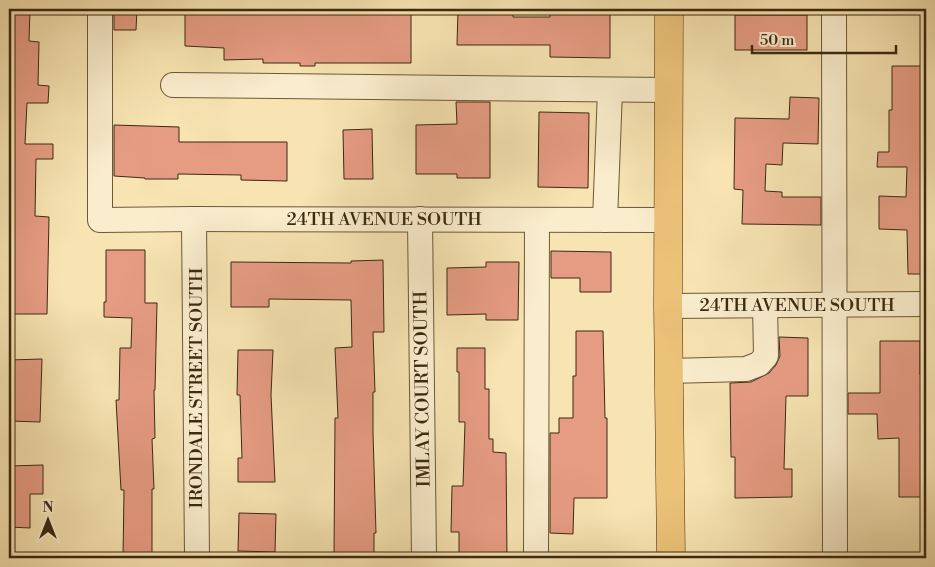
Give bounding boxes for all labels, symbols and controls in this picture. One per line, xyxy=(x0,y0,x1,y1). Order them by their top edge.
scale bar xyxy=(752,22,896,54)
text: 50 m xyxy=(760,31,794,50)
street label: 24TH AVENUE SOUTH xyxy=(286,208,482,231)
street label: IRONDALE STREET SOUTH xyxy=(185,267,208,508)
street label: IMLAY COURT SOUTH xyxy=(409,290,436,487)
street label: 24TH AVENUE SOUTH xyxy=(699,294,895,317)
north arrow xyxy=(22,494,72,544)
text: N xyxy=(42,499,54,517)

